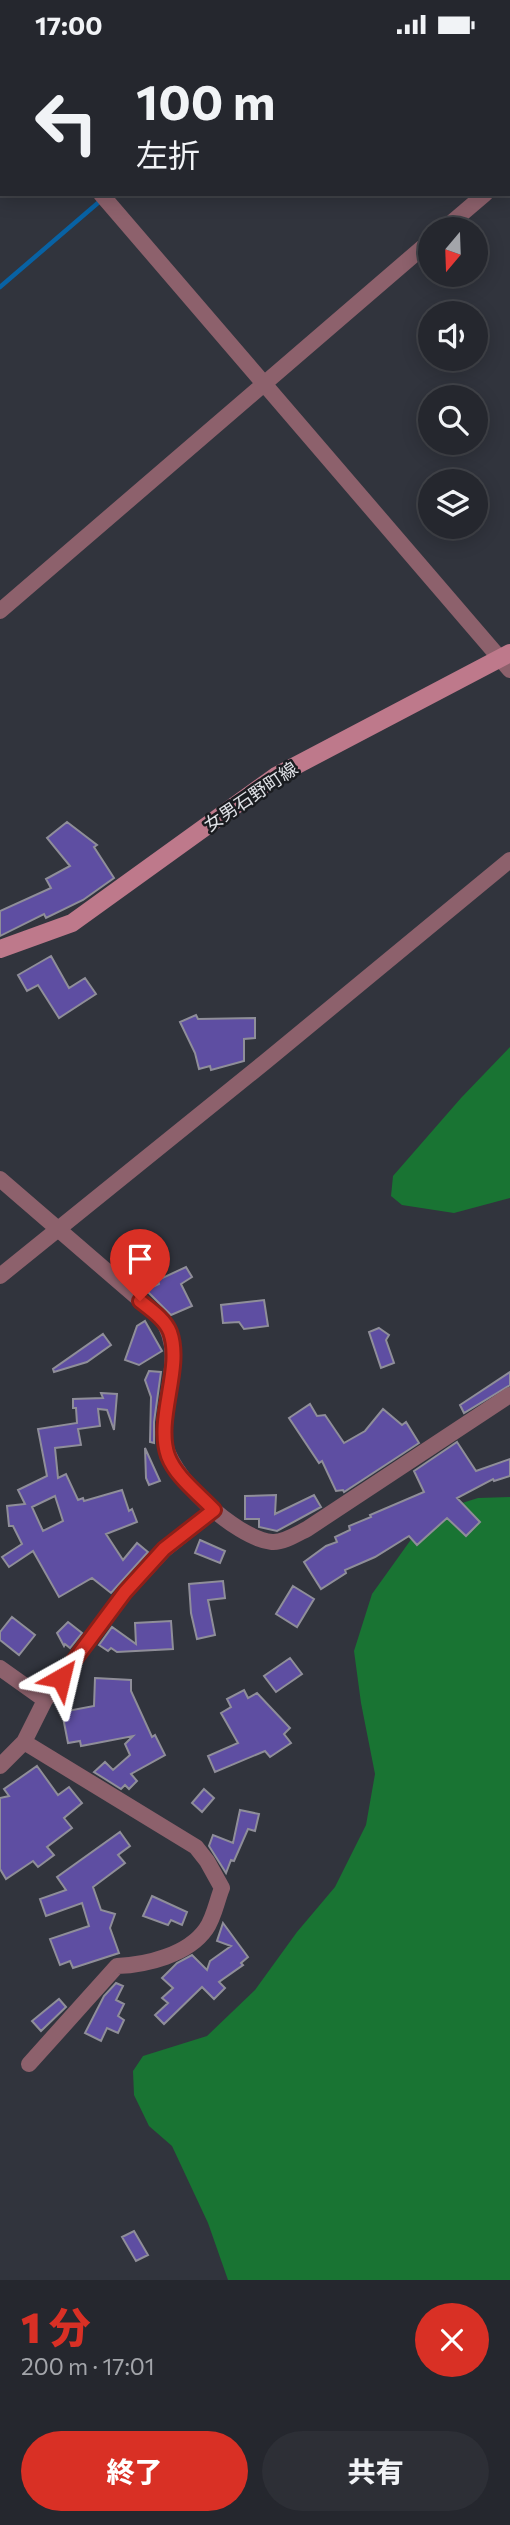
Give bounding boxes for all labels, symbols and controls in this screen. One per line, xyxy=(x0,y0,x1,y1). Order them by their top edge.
text: 17:00 xyxy=(35,9,102,40)
text: 100 m xyxy=(136,70,275,130)
icon: left xyxy=(21,77,112,168)
text: 左折 xyxy=(136,134,200,174)
north arrow xyxy=(418,217,488,287)
map controls xyxy=(418,217,488,539)
button: sound xyxy=(418,301,488,371)
button: search xyxy=(418,385,488,455)
button: layers xyxy=(418,469,488,539)
street label: 女男石野町線 xyxy=(200,757,301,835)
pin xyxy=(110,1229,170,1301)
icon: arrive xyxy=(121,1240,159,1278)
position arrow xyxy=(24,1641,98,1715)
text: 1 分 xyxy=(21,2300,91,2352)
button: close xyxy=(415,2303,489,2377)
text: 200 m · 17:01 xyxy=(21,2352,155,2380)
button: 終了 xyxy=(21,2431,248,2511)
button: 共有 xyxy=(262,2431,489,2511)

